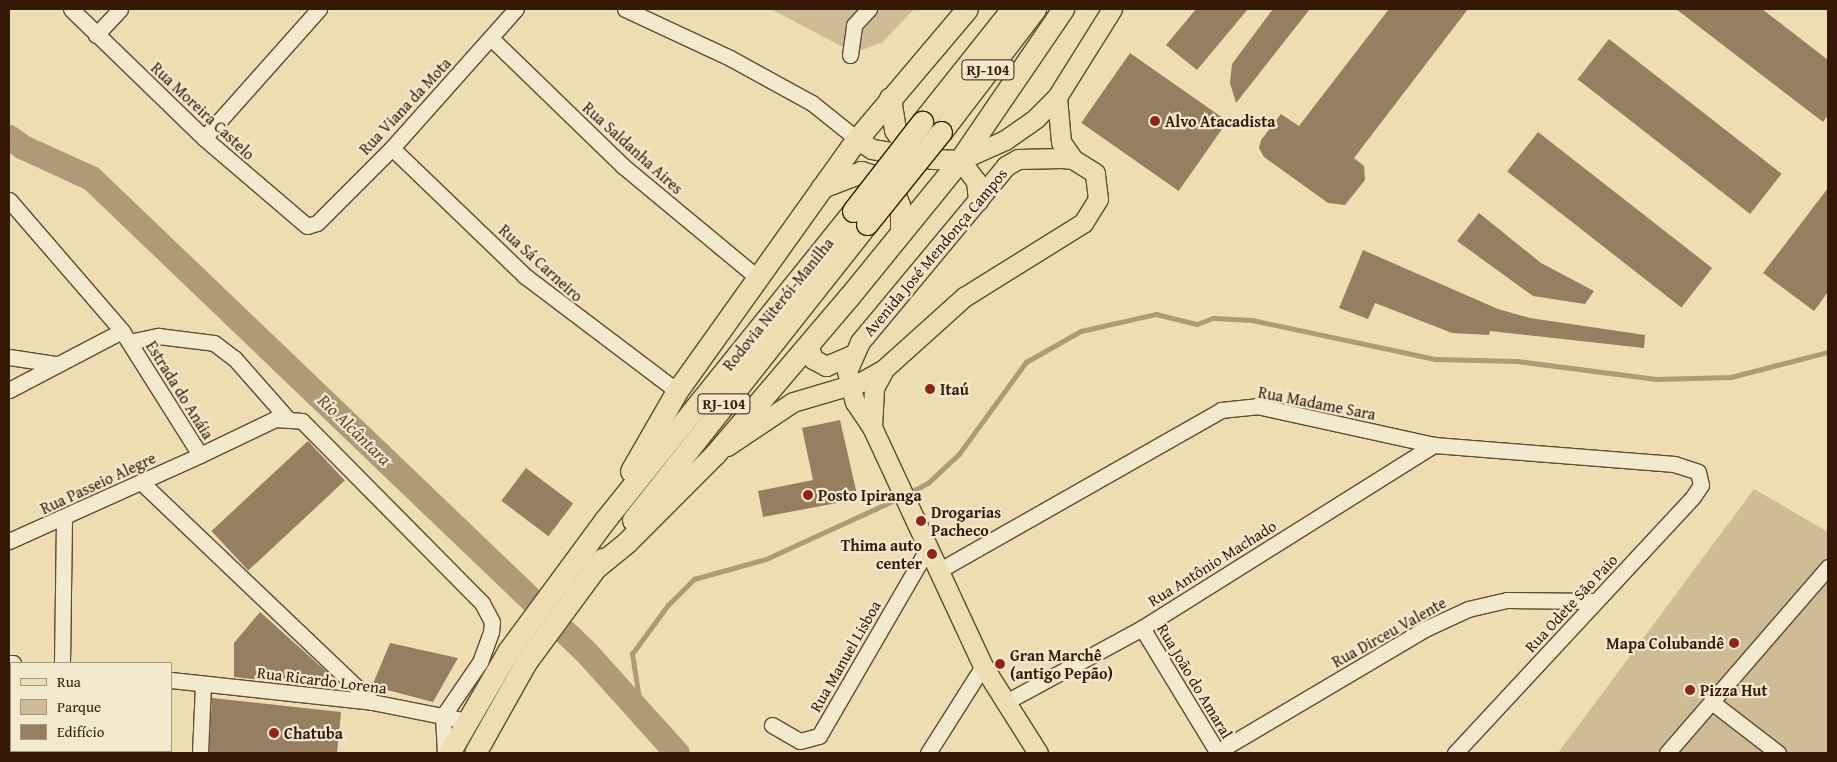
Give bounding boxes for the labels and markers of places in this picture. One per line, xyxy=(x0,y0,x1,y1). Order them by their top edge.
place label: Alvo Atacadista xyxy=(1165,111,1275,131)
marker: Alvo Atacadista xyxy=(1149,115,1161,127)
place label: Itaú xyxy=(940,379,969,399)
marker: Itaú xyxy=(924,383,936,395)
place label: Posto Ipiranga xyxy=(818,485,922,505)
marker: Posto Ipiranga xyxy=(802,489,814,501)
place label: Drogarias Pacheco xyxy=(931,502,1001,540)
marker: Drogarias Pacheco xyxy=(915,515,927,527)
place label: Thima auto center xyxy=(841,535,922,573)
marker: Thima auto center xyxy=(926,548,938,560)
place label: Mapa Colubandê xyxy=(1606,633,1724,653)
marker: Mapa Colubandê xyxy=(1728,637,1740,649)
place label: Gran Marchê (antigo Pepão) xyxy=(1010,645,1113,683)
marker: Gran Marchê (antigo Pepão) xyxy=(994,658,1006,670)
place label: Pizza Hut xyxy=(1700,680,1768,700)
marker: Pizza Hut xyxy=(1684,684,1696,696)
place label: Chatuba xyxy=(284,723,343,743)
marker: Chatuba xyxy=(268,727,280,739)

